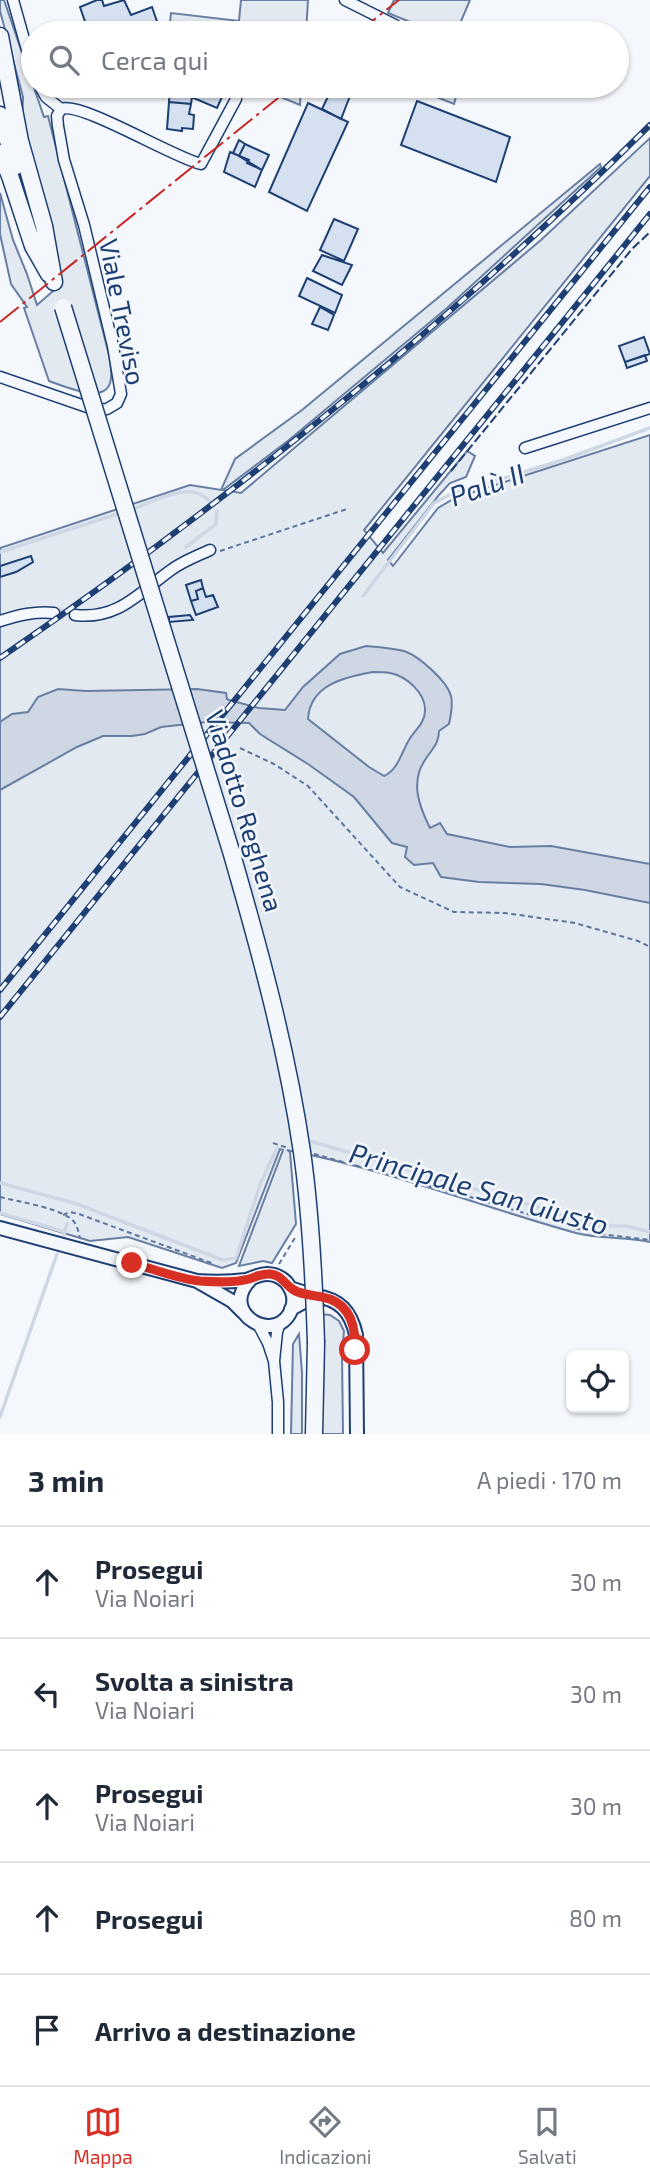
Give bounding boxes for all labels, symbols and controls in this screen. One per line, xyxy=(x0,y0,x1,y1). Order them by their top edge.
search box xyxy=(21,21,629,98)
icon: search xyxy=(45,41,83,79)
text: Cerca qui xyxy=(101,44,209,75)
street label: Viale Treviso xyxy=(94,236,153,387)
water label: Palù II xyxy=(445,455,529,513)
street label: Viadotto Reghena xyxy=(200,706,291,915)
water label: Principale San Giusto xyxy=(346,1135,613,1241)
route end xyxy=(116,1247,147,1278)
route start xyxy=(339,1334,370,1365)
map controls xyxy=(566,1350,629,1413)
button: locate xyxy=(566,1350,629,1413)
text: 3 min xyxy=(28,1462,104,1498)
text: A piedi · 170 m xyxy=(477,1466,622,1494)
text: Prosegui xyxy=(95,1553,203,1584)
icon: ahead xyxy=(28,1563,66,1601)
text: 30 m xyxy=(570,1568,622,1596)
text: Via Noiari xyxy=(95,1584,195,1612)
text: Svolta a sinistra xyxy=(95,1665,294,1696)
icon: left xyxy=(28,1675,66,1713)
text: 30 m xyxy=(570,1680,622,1708)
text: Via Noiari xyxy=(95,1696,195,1724)
text: Prosegui xyxy=(95,1777,203,1808)
icon: ahead xyxy=(28,1787,66,1825)
text: 30 m xyxy=(570,1792,622,1820)
text: Via Noiari xyxy=(95,1808,195,1836)
icon: ahead xyxy=(28,1899,66,1937)
text: Prosegui xyxy=(95,1903,203,1934)
text: 80 m xyxy=(569,1904,622,1932)
icon: arrive xyxy=(28,2011,66,2049)
text: Arrivo a destinazione xyxy=(95,2015,356,2046)
tab: Mappa xyxy=(73,2103,133,2168)
tab: Indicazioni xyxy=(279,2103,372,2168)
tab: Salvati xyxy=(518,2103,577,2168)

